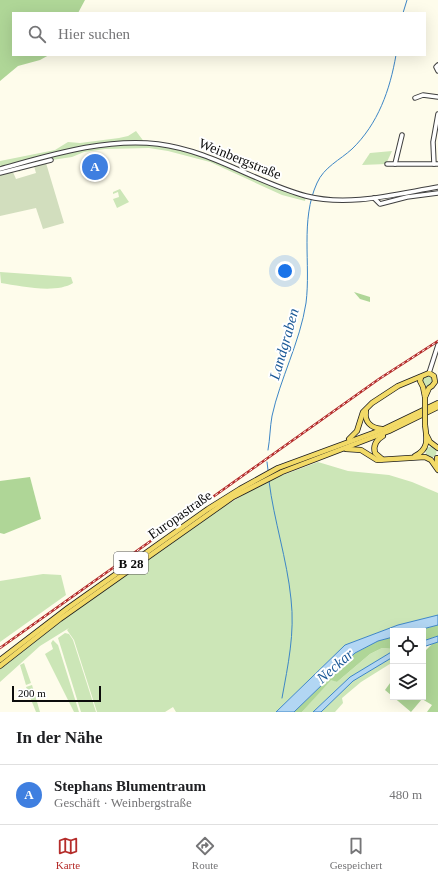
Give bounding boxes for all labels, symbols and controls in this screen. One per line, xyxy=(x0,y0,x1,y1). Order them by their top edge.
search box xyxy=(12,12,426,56)
icon: search xyxy=(26,23,48,45)
text: Hier suchen xyxy=(58,26,130,42)
street label: Weinbergstraße xyxy=(197,136,283,182)
pin: A xyxy=(82,152,108,182)
your location xyxy=(275,261,295,281)
water label: Landgraben xyxy=(266,307,302,382)
street label: Europastraße xyxy=(145,488,215,542)
road number: B 28 xyxy=(114,552,148,574)
map controls xyxy=(390,628,426,700)
button: locate xyxy=(390,628,426,664)
water label: Neckar xyxy=(313,646,357,687)
button: layers xyxy=(390,664,426,700)
scale bar xyxy=(12,684,101,703)
text: 200 m xyxy=(18,687,46,699)
text: In der Nähe xyxy=(16,728,103,747)
text: Stephans Blumentraum xyxy=(54,778,206,794)
text: A xyxy=(24,787,34,802)
text: 480 m xyxy=(389,787,422,802)
text: Geschäft · Weinbergstraße xyxy=(54,795,192,810)
tab: Karte xyxy=(56,835,80,871)
tab: Route xyxy=(192,835,218,871)
tab: Gespeichert xyxy=(330,835,382,871)

